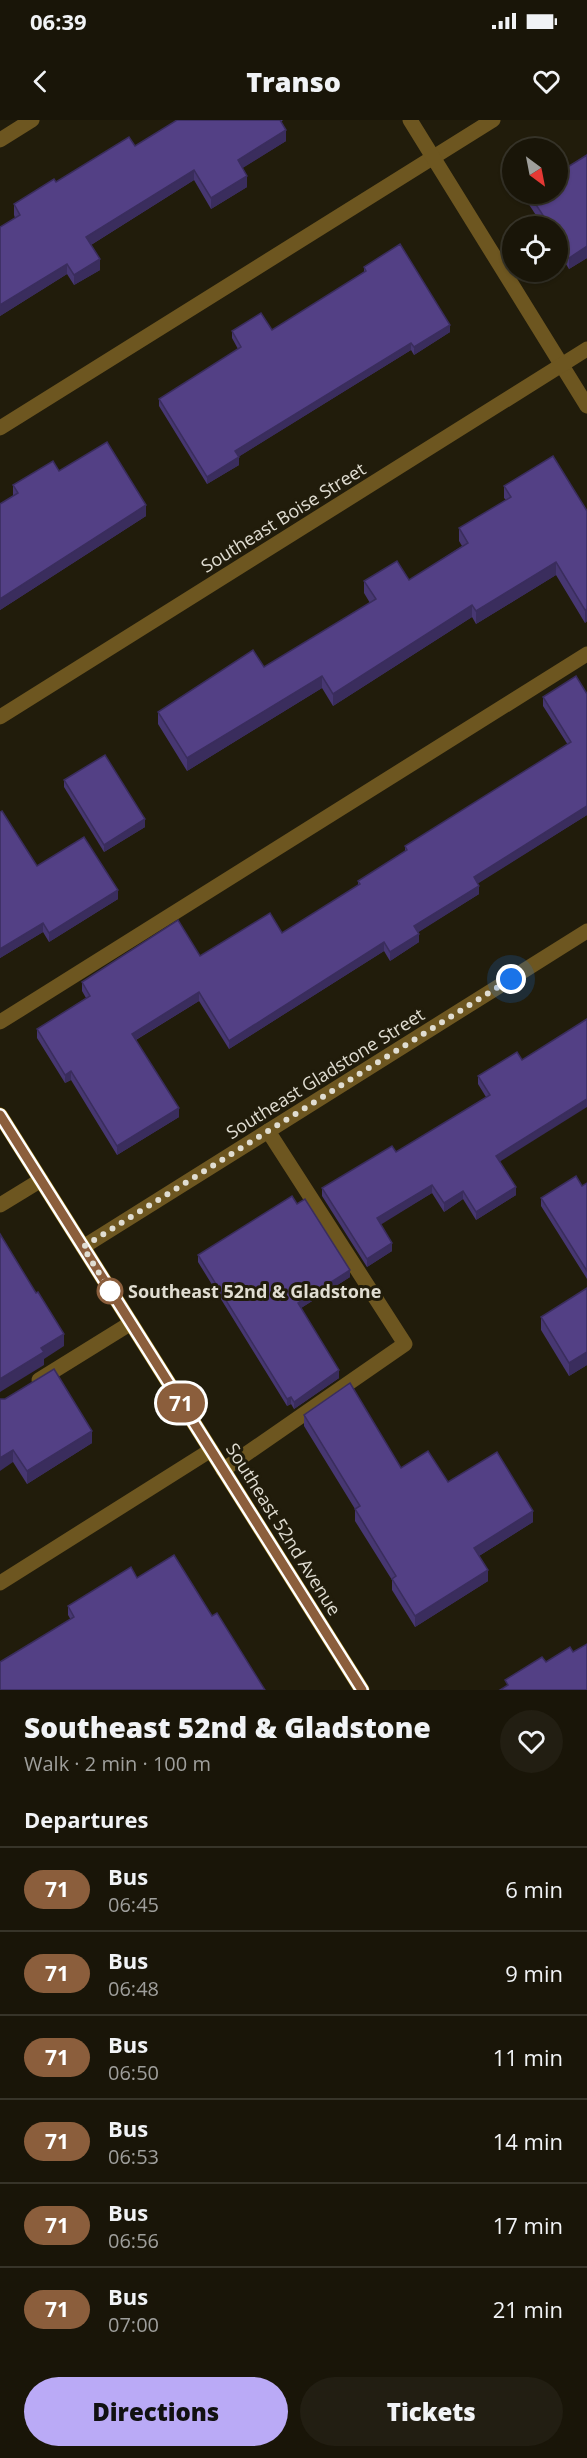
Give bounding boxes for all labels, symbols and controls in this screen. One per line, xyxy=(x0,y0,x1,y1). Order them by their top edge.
text: 06:39 xyxy=(30,6,87,36)
text: Transo xyxy=(246,63,341,100)
icon: back xyxy=(24,65,57,98)
icon: heart xyxy=(530,65,563,98)
north arrow xyxy=(502,138,568,204)
map controls xyxy=(502,138,568,282)
button: locate xyxy=(502,216,568,282)
street label: Southeast Boise Street xyxy=(196,457,370,577)
your location xyxy=(496,964,526,994)
street label: Southeast Gladstone Street xyxy=(221,1002,429,1144)
marker: Southeast 52nd & Gladstone xyxy=(97,1278,123,1304)
place label: Southeast 52nd & Gladstone xyxy=(128,1279,381,1303)
line badge: 71 xyxy=(154,1384,208,1422)
text: 71 xyxy=(169,1389,193,1417)
street label: Southeast 52nd Avenue xyxy=(221,1438,347,1620)
text: Southeast 52nd & Gladstone xyxy=(24,1708,431,1746)
button: heart xyxy=(500,1710,563,1773)
text: Walk · 2 min · 100 m xyxy=(24,1750,211,1777)
text: Departures xyxy=(24,1804,148,1834)
text: Bus xyxy=(108,1861,148,1891)
text: 6 min xyxy=(505,1874,563,1904)
text: 71 xyxy=(45,1875,69,1903)
text: 06:45 xyxy=(108,1891,159,1918)
text: Bus xyxy=(108,1945,148,1975)
text: 9 min xyxy=(505,1958,563,1988)
text: 71 xyxy=(45,1959,69,1987)
text: 06:48 xyxy=(108,1975,159,2002)
text: Bus xyxy=(108,2029,148,2059)
text: 11 min xyxy=(493,2042,563,2072)
text: 71 xyxy=(45,2043,69,2071)
text: 06:50 xyxy=(108,2059,159,2086)
text: Bus xyxy=(108,2113,148,2143)
text: 14 min xyxy=(493,2126,563,2156)
text: 71 xyxy=(45,2127,69,2155)
text: 06:53 xyxy=(108,2143,159,2170)
text: Bus xyxy=(108,2197,148,2227)
text: 17 min xyxy=(493,2210,563,2240)
text: 71 xyxy=(45,2211,69,2239)
text: 06:56 xyxy=(108,2227,159,2254)
text: Bus xyxy=(108,2281,148,2311)
text: 21 min xyxy=(493,2294,563,2324)
text: 71 xyxy=(45,2295,69,2323)
text: 07:00 xyxy=(108,2311,159,2338)
button: Directions xyxy=(24,2377,288,2446)
button: Tickets xyxy=(300,2377,563,2446)

